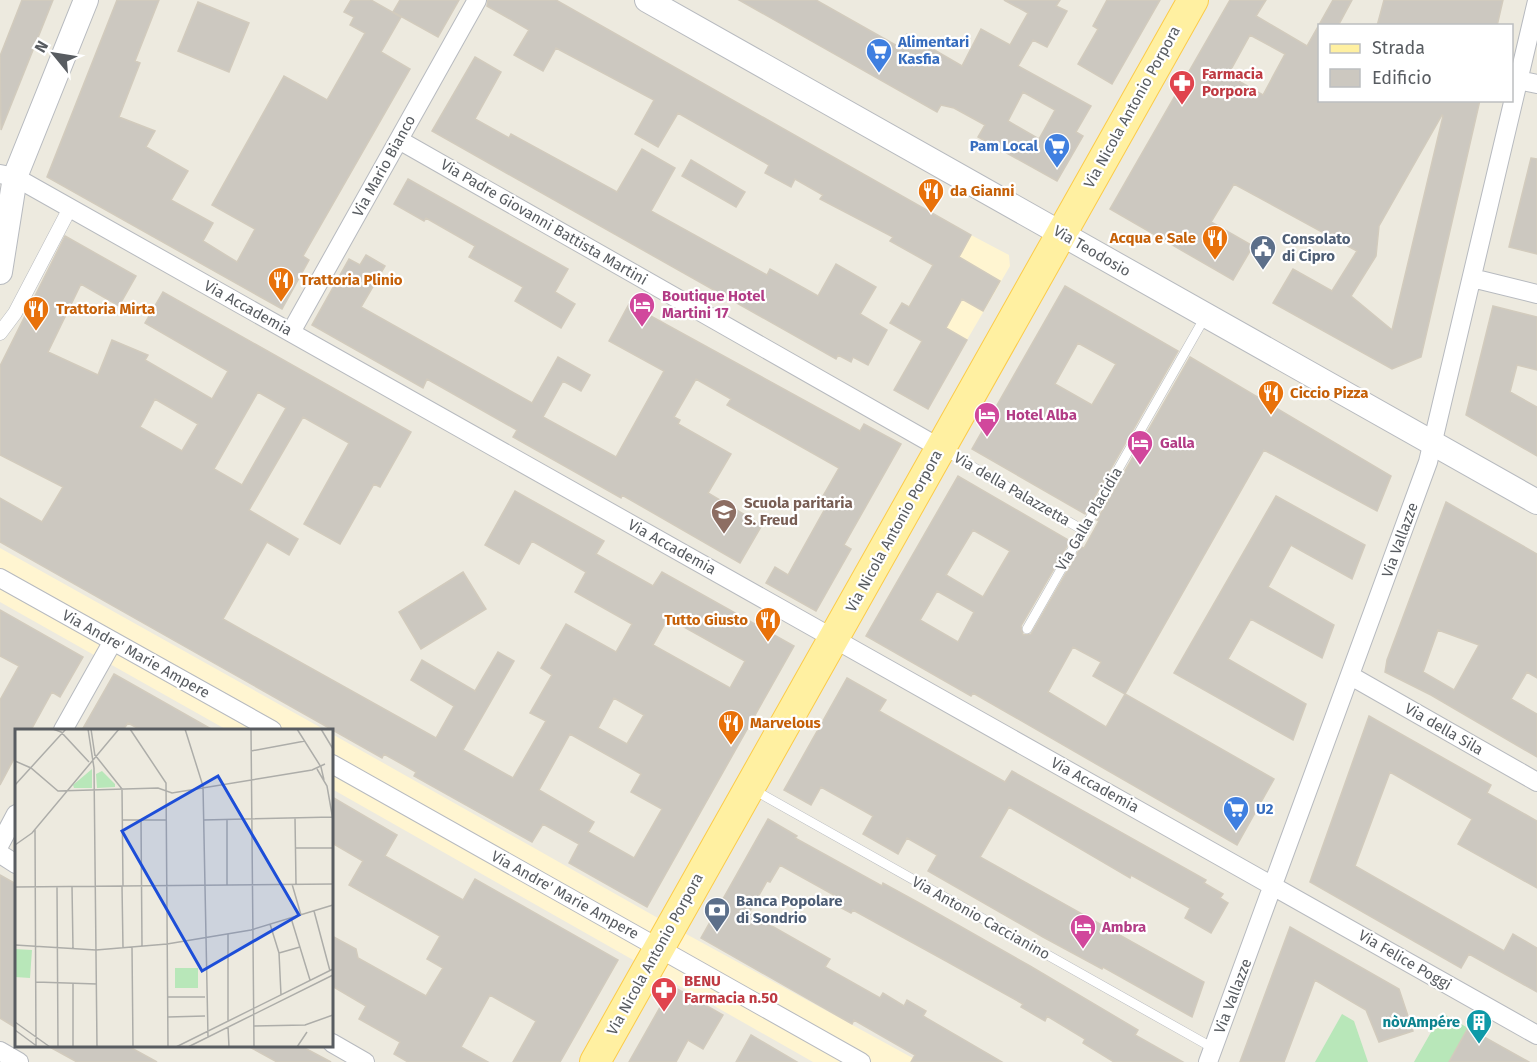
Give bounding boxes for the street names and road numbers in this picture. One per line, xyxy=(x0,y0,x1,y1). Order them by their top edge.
street label: Via Nicola Antonio Porpora xyxy=(1080,23,1184,191)
street label: Via Mario Bianco xyxy=(349,112,419,220)
street label: Via Padre Giovanni Battista Martini xyxy=(437,155,651,289)
street label: Via Teodosio xyxy=(1050,222,1134,280)
street label: Via Accademia xyxy=(201,276,295,340)
street label: Via Nicola Antonio Porpora xyxy=(842,447,946,615)
street label: Via della Palazzetta xyxy=(951,448,1073,530)
street label: Via Galla Placidia xyxy=(1052,464,1126,574)
street label: Via Vallazze xyxy=(1378,500,1422,580)
street label: Via Accademia xyxy=(625,515,719,579)
street label: Via Andre' Marie Ampere xyxy=(59,606,213,702)
street label: Via della Sila xyxy=(1402,699,1486,759)
street label: Via Accademia xyxy=(1048,753,1142,817)
street label: Via Andre' Marie Ampere xyxy=(488,847,642,943)
street label: Via Nicola Antonio Porpora xyxy=(603,870,707,1038)
street label: Via Antonio Caccianino xyxy=(909,873,1053,963)
street label: Via Felice Poggi xyxy=(1355,926,1455,994)
street label: Via Vallazze xyxy=(1211,956,1255,1036)

